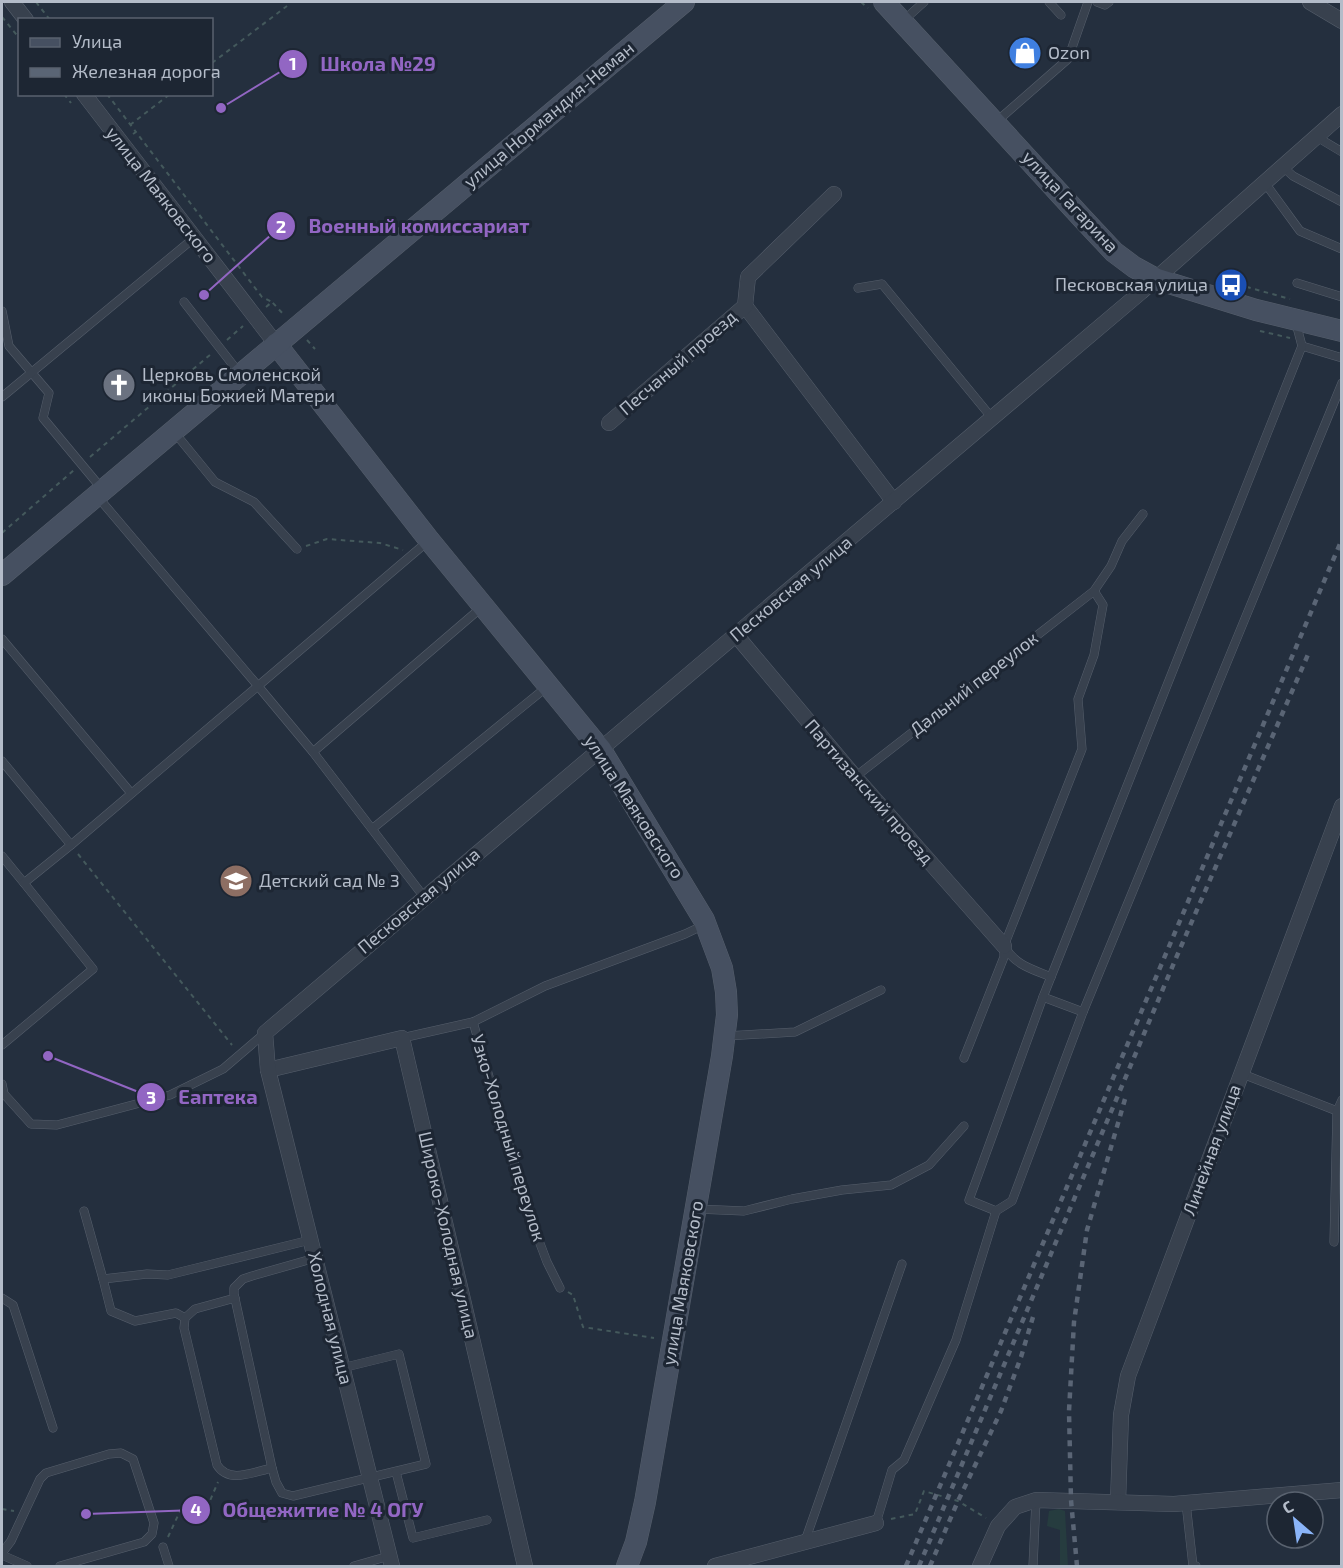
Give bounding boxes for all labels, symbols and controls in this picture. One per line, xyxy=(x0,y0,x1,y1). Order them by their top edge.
legend xyxy=(18,18,213,96)
text: Улица xyxy=(72,30,122,52)
shop icon: Ozon xyxy=(1007,35,1043,71)
street label: улица Нормандия-Неман xyxy=(459,37,638,192)
place label: Ozon xyxy=(1048,41,1090,63)
callout: Школа №29 xyxy=(278,45,447,83)
text: Школа №29 xyxy=(320,51,436,75)
text: 1 xyxy=(289,52,297,74)
text: Железная дорога xyxy=(72,60,221,82)
street label: улица Маяковского xyxy=(102,122,222,267)
street label: улица Гагарина xyxy=(1018,146,1124,257)
callout: Военный комиссариат xyxy=(266,207,541,245)
text: Военный комиссариат xyxy=(309,213,529,237)
text: 2 xyxy=(276,215,286,237)
bus stop icon: Песковская улица xyxy=(1213,267,1249,303)
place label: Песковская улица xyxy=(1055,273,1208,295)
street label: Песчаный проезд xyxy=(614,305,741,419)
place label: Церковь Смоленской иконы Божией Матери xyxy=(142,363,335,406)
church icon: Церковь Смоленской иконы Божией Матери xyxy=(101,367,137,403)
street label: Песковская улица xyxy=(725,531,856,646)
street label: Дальний переулок xyxy=(905,626,1042,740)
street label: Партизанский проезд xyxy=(801,714,939,868)
street label: улица Маяковского xyxy=(580,731,689,882)
street label: Песковская улица xyxy=(353,843,484,958)
school or university icon: Детский сад № 3 xyxy=(218,863,254,899)
place label: Детский сад № 3 xyxy=(259,869,400,891)
street label: Узко-Холодный переулок xyxy=(467,1032,551,1244)
callout: Еаптека xyxy=(136,1078,269,1116)
street label: Линейная улица xyxy=(1177,1081,1245,1218)
text: Еаптека xyxy=(178,1084,258,1108)
text: 3 xyxy=(146,1086,156,1108)
street label: Широко-Холодная улица xyxy=(414,1129,484,1340)
street label: улица Маяковского xyxy=(657,1199,707,1367)
street label: Холодная улица xyxy=(304,1249,358,1386)
north arrow xyxy=(1265,1490,1325,1550)
callout: Общежитие № 4 ОГУ xyxy=(181,1491,436,1529)
text: С xyxy=(1279,1496,1296,1517)
text: Общежитие № 4 ОГУ xyxy=(223,1497,424,1521)
text: 4 xyxy=(190,1498,202,1520)

